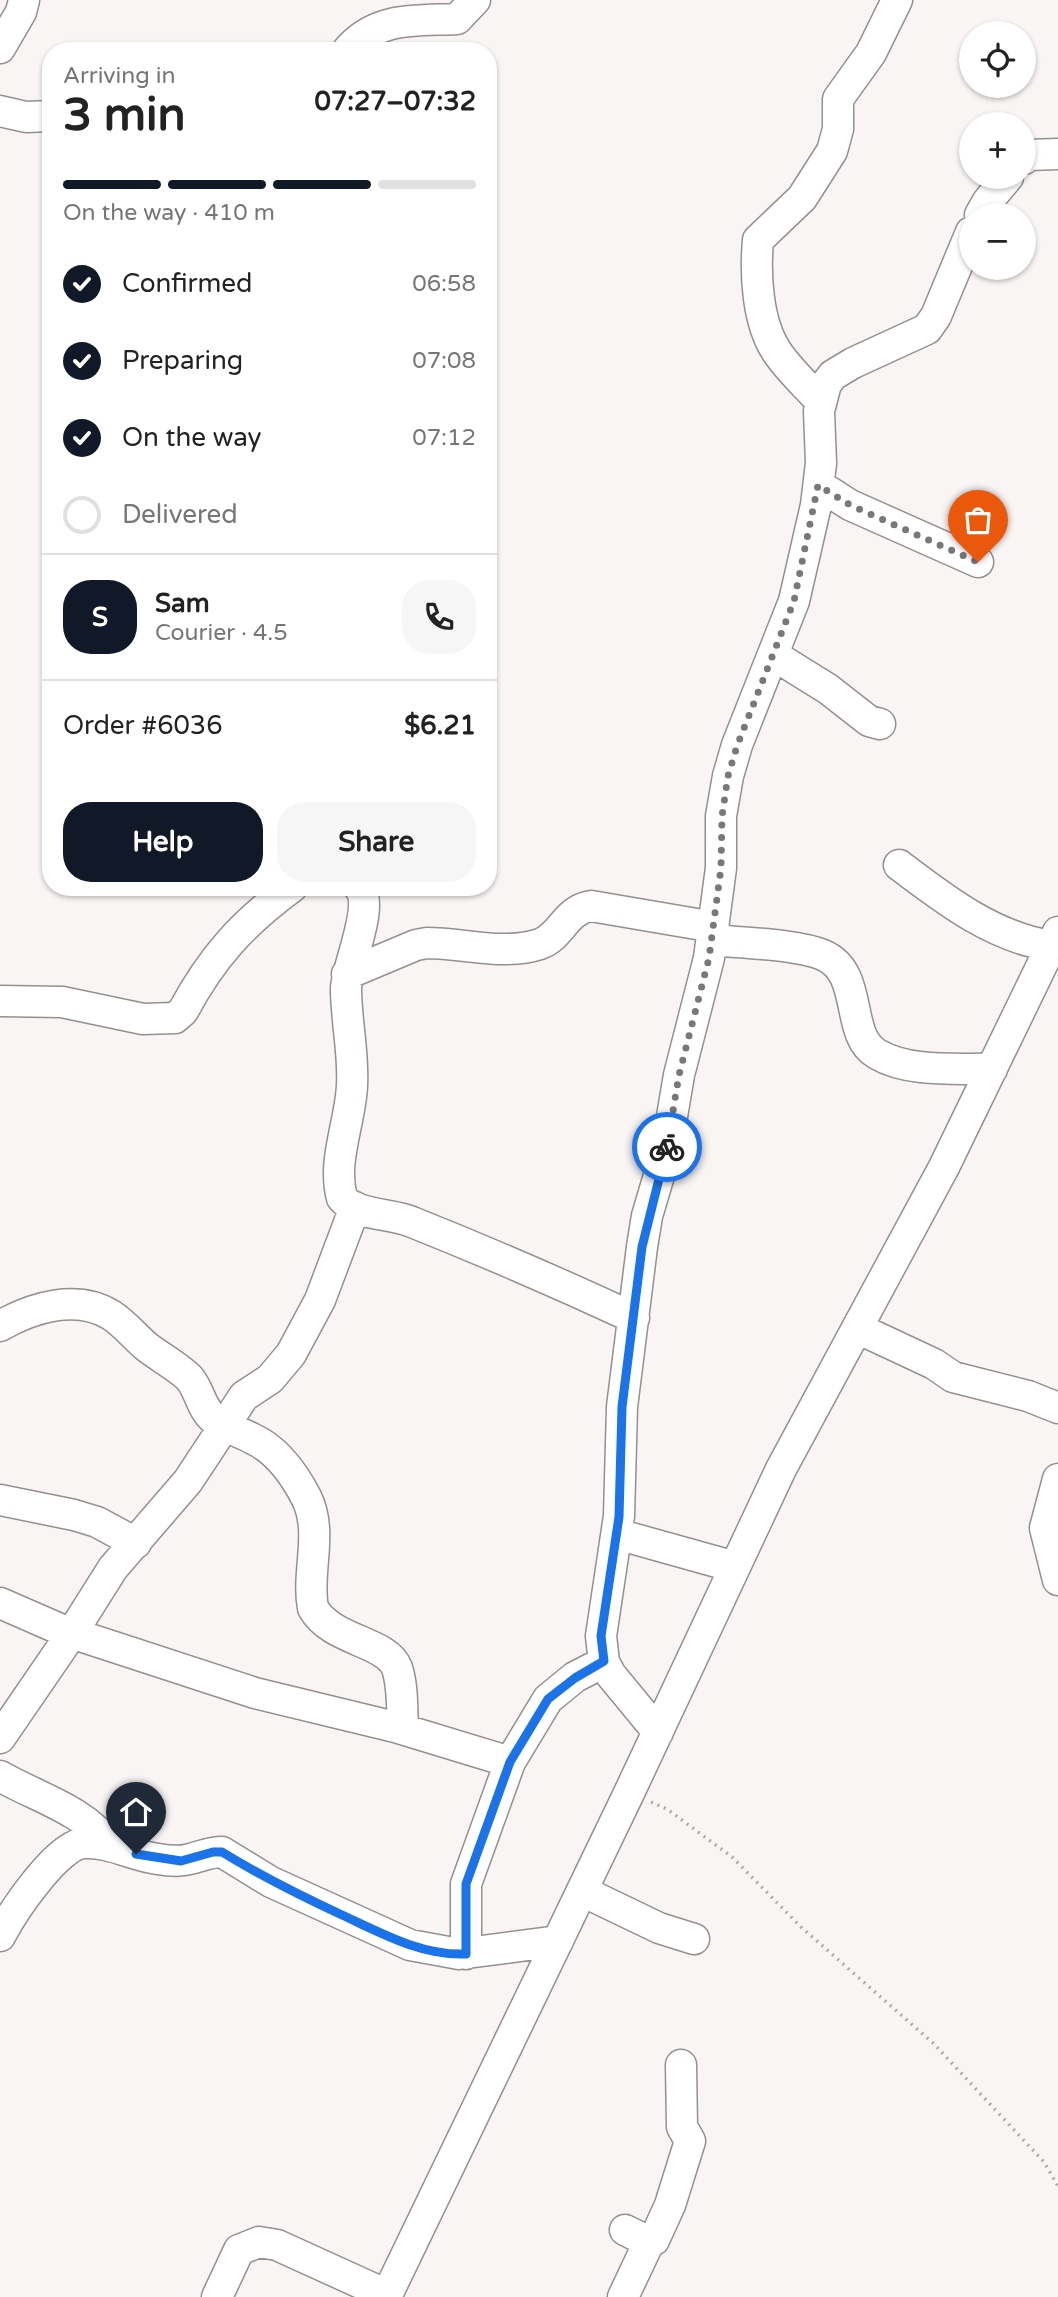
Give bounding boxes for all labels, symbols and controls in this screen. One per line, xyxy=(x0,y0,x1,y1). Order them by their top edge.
map controls xyxy=(959,21,1036,280)
button: locate xyxy=(959,21,1036,98)
text: Arriving in xyxy=(63,62,176,90)
text: 07:27–07:32 xyxy=(315,86,476,117)
text: 3 min xyxy=(63,88,186,143)
button: + xyxy=(959,112,1036,189)
text: On the way · 410 m xyxy=(63,199,275,227)
button: − xyxy=(959,203,1036,280)
icon: check xyxy=(63,265,101,303)
text: Confirmed xyxy=(122,268,252,299)
text: 06:58 xyxy=(412,270,476,298)
icon: check xyxy=(63,342,101,380)
text: Preparing xyxy=(122,345,243,376)
text: 07:08 xyxy=(412,347,476,375)
icon: check xyxy=(63,419,101,457)
text: On the way xyxy=(122,422,262,453)
text: 07:12 xyxy=(412,424,476,452)
pin xyxy=(948,490,1008,562)
text: Delivered xyxy=(122,499,238,530)
icon: bag xyxy=(959,501,997,539)
button: phone xyxy=(402,580,476,654)
text: Sam xyxy=(155,588,210,619)
text: S xyxy=(92,602,108,633)
text: Courier · 4.5 xyxy=(155,619,288,647)
text: Order #6036 xyxy=(63,710,223,741)
text: $6.21 xyxy=(404,710,476,741)
button: Help xyxy=(63,802,263,882)
button: Share xyxy=(277,802,476,882)
courier xyxy=(632,1112,702,1182)
icon: bike xyxy=(648,1128,686,1166)
pin xyxy=(106,1782,166,1854)
icon: home xyxy=(117,1793,155,1831)

